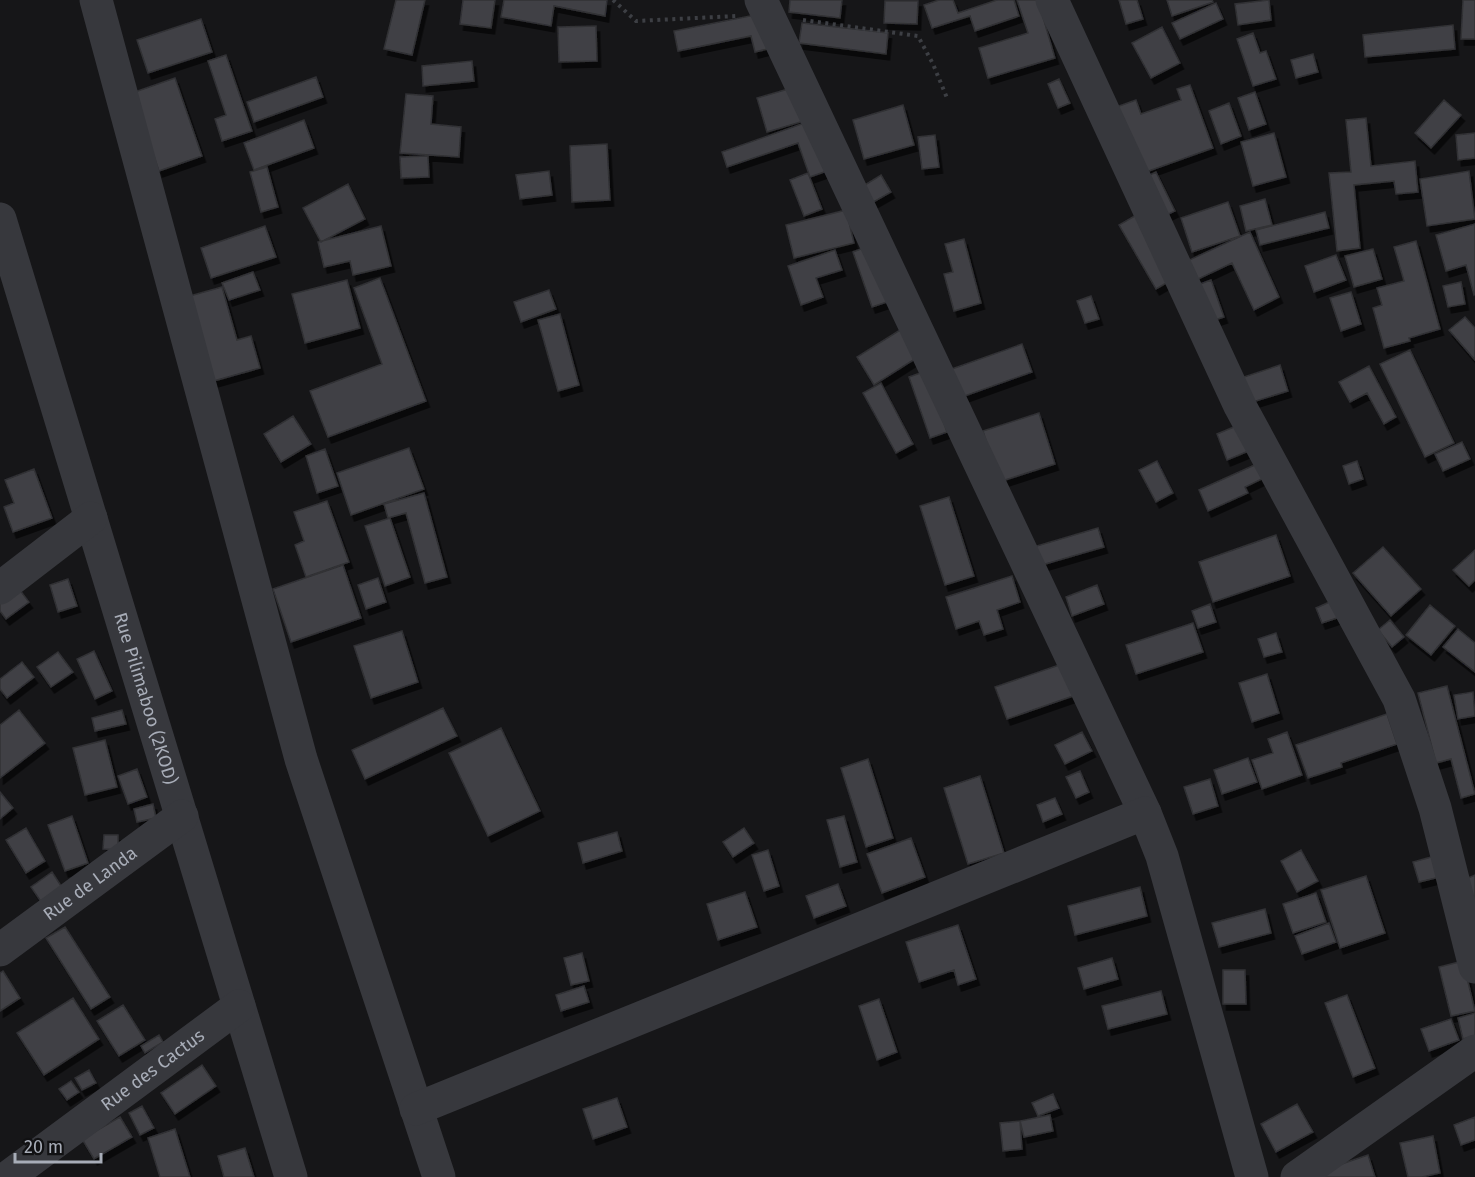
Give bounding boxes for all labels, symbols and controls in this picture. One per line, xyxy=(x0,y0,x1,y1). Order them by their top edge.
street label: Rue Pilimaboo (2KOD) xyxy=(109,610,182,787)
street label: Rue de Landa xyxy=(39,842,141,925)
street label: Rue des Cactus xyxy=(97,1024,209,1115)
scale bar xyxy=(15,1126,100,1164)
text: 20 m xyxy=(24,1136,63,1158)

